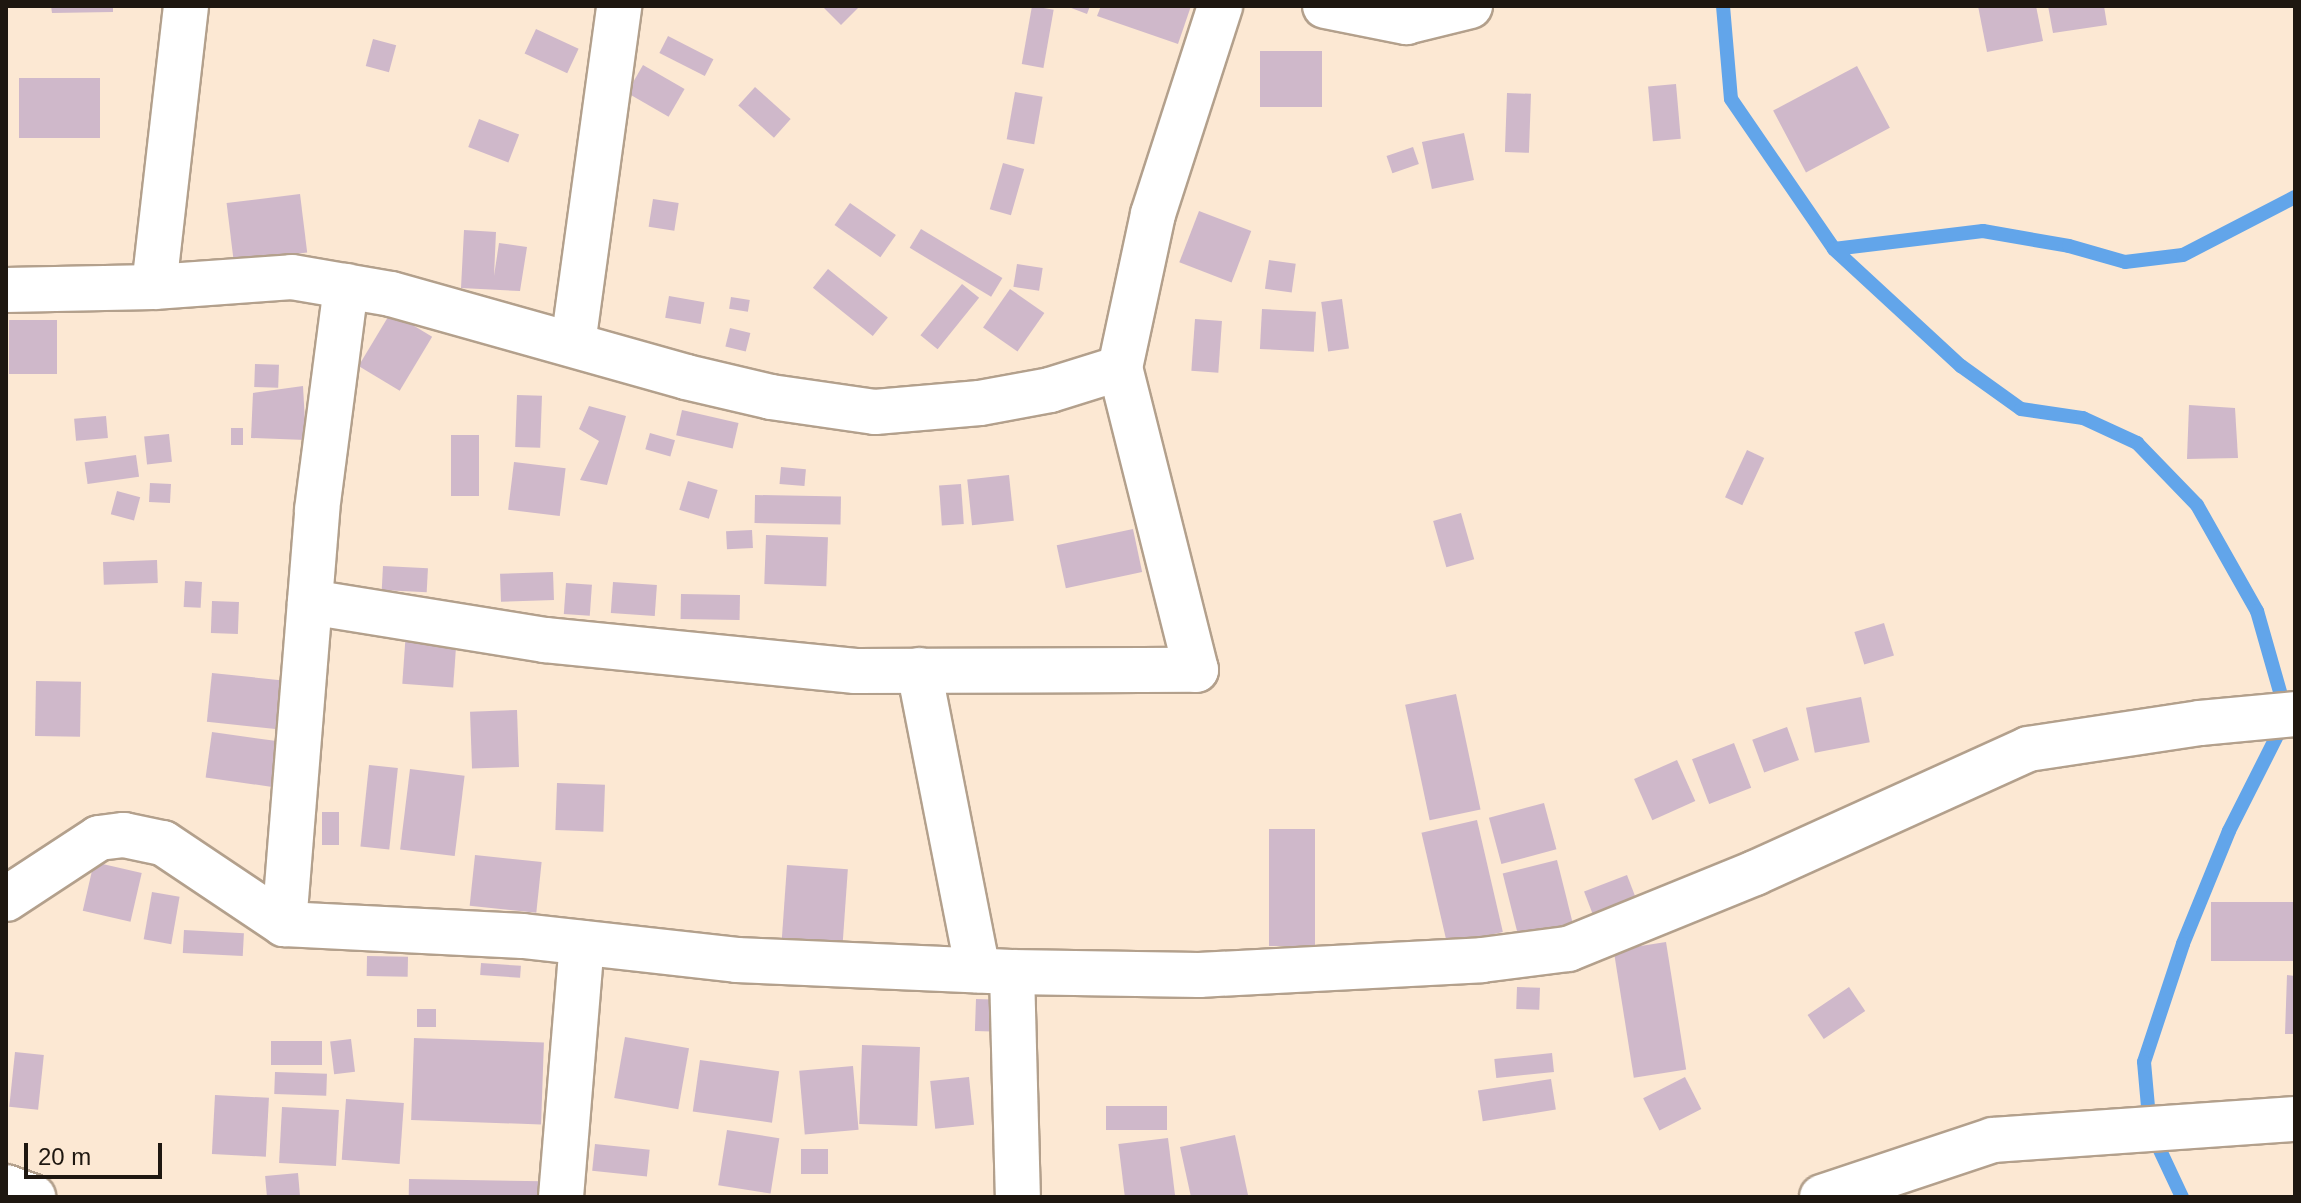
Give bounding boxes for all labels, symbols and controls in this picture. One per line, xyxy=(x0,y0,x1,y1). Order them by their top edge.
scale bar xyxy=(28,1127,166,1177)
text: 20 m xyxy=(38,1143,91,1170)

